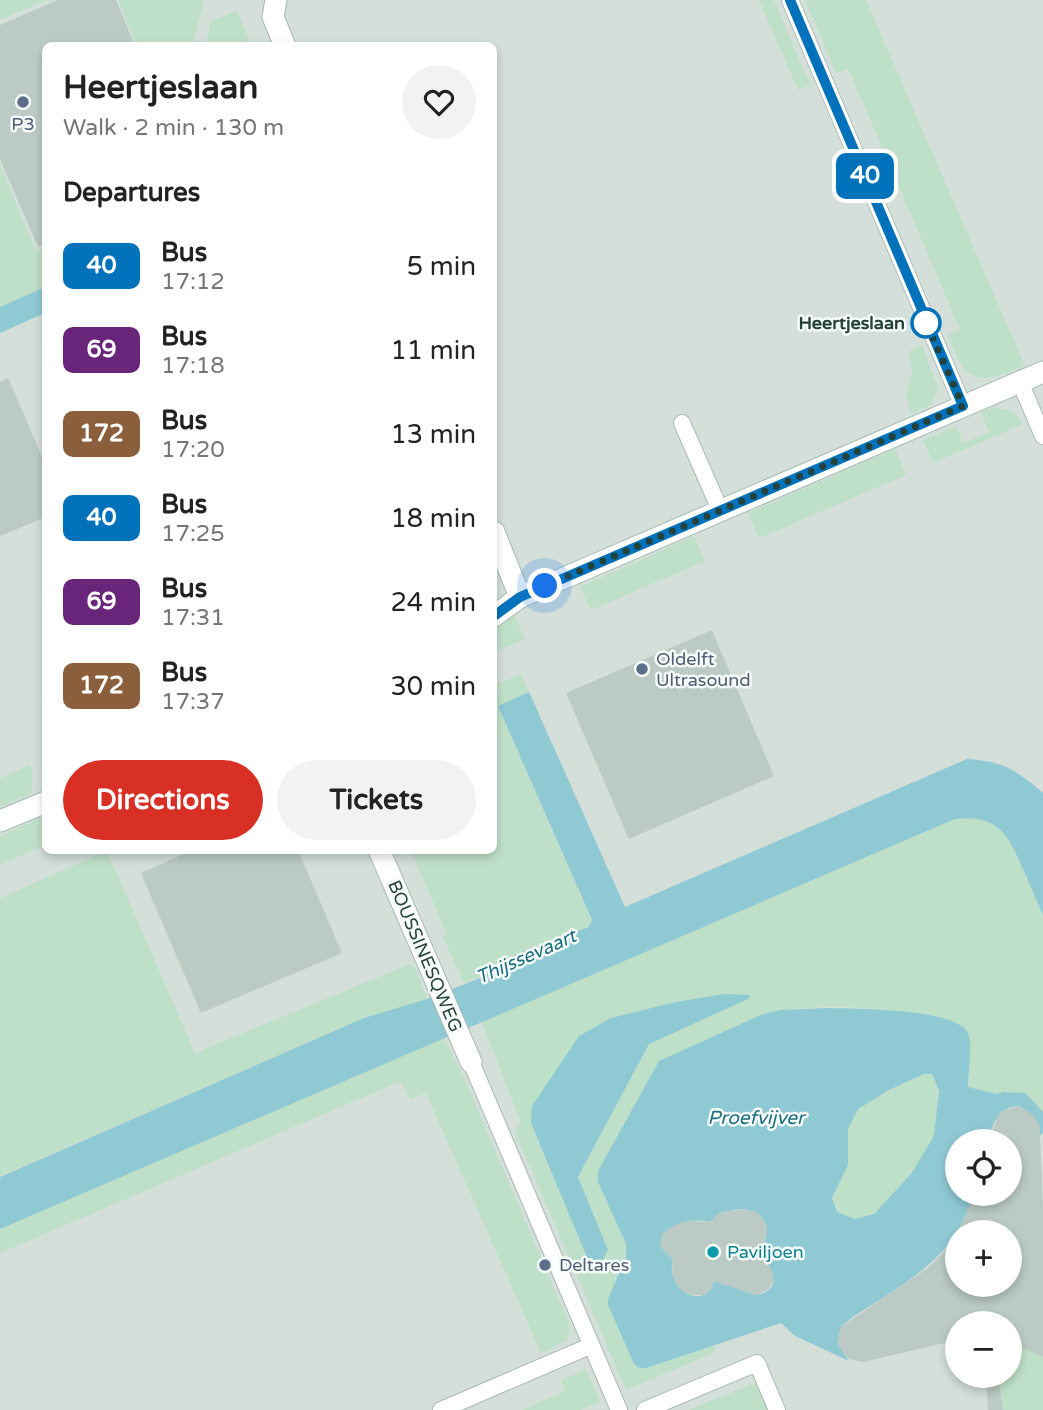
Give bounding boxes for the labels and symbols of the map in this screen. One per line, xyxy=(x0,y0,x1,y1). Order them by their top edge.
marker: P3 xyxy=(15,94,31,110)
place label: P3 xyxy=(11,113,35,135)
line badge: 40 xyxy=(834,153,896,199)
marker: Heertjeslaan xyxy=(911,308,941,338)
place label: Heertjeslaan xyxy=(798,312,905,334)
your location xyxy=(527,568,562,603)
place label: Oldelft Ultrasound xyxy=(656,648,751,691)
marker: Oldelft Ultrasound xyxy=(634,661,650,677)
street label: BOUSSINESQWEG xyxy=(383,877,467,1035)
water label: Thijssevaart xyxy=(472,924,582,989)
water label: Proefvijver xyxy=(708,1107,807,1129)
place label: Paviljoen xyxy=(727,1241,804,1263)
marker: Paviljoen xyxy=(705,1244,721,1260)
place label: Deltares xyxy=(559,1254,629,1276)
marker: Deltares xyxy=(537,1257,553,1273)

